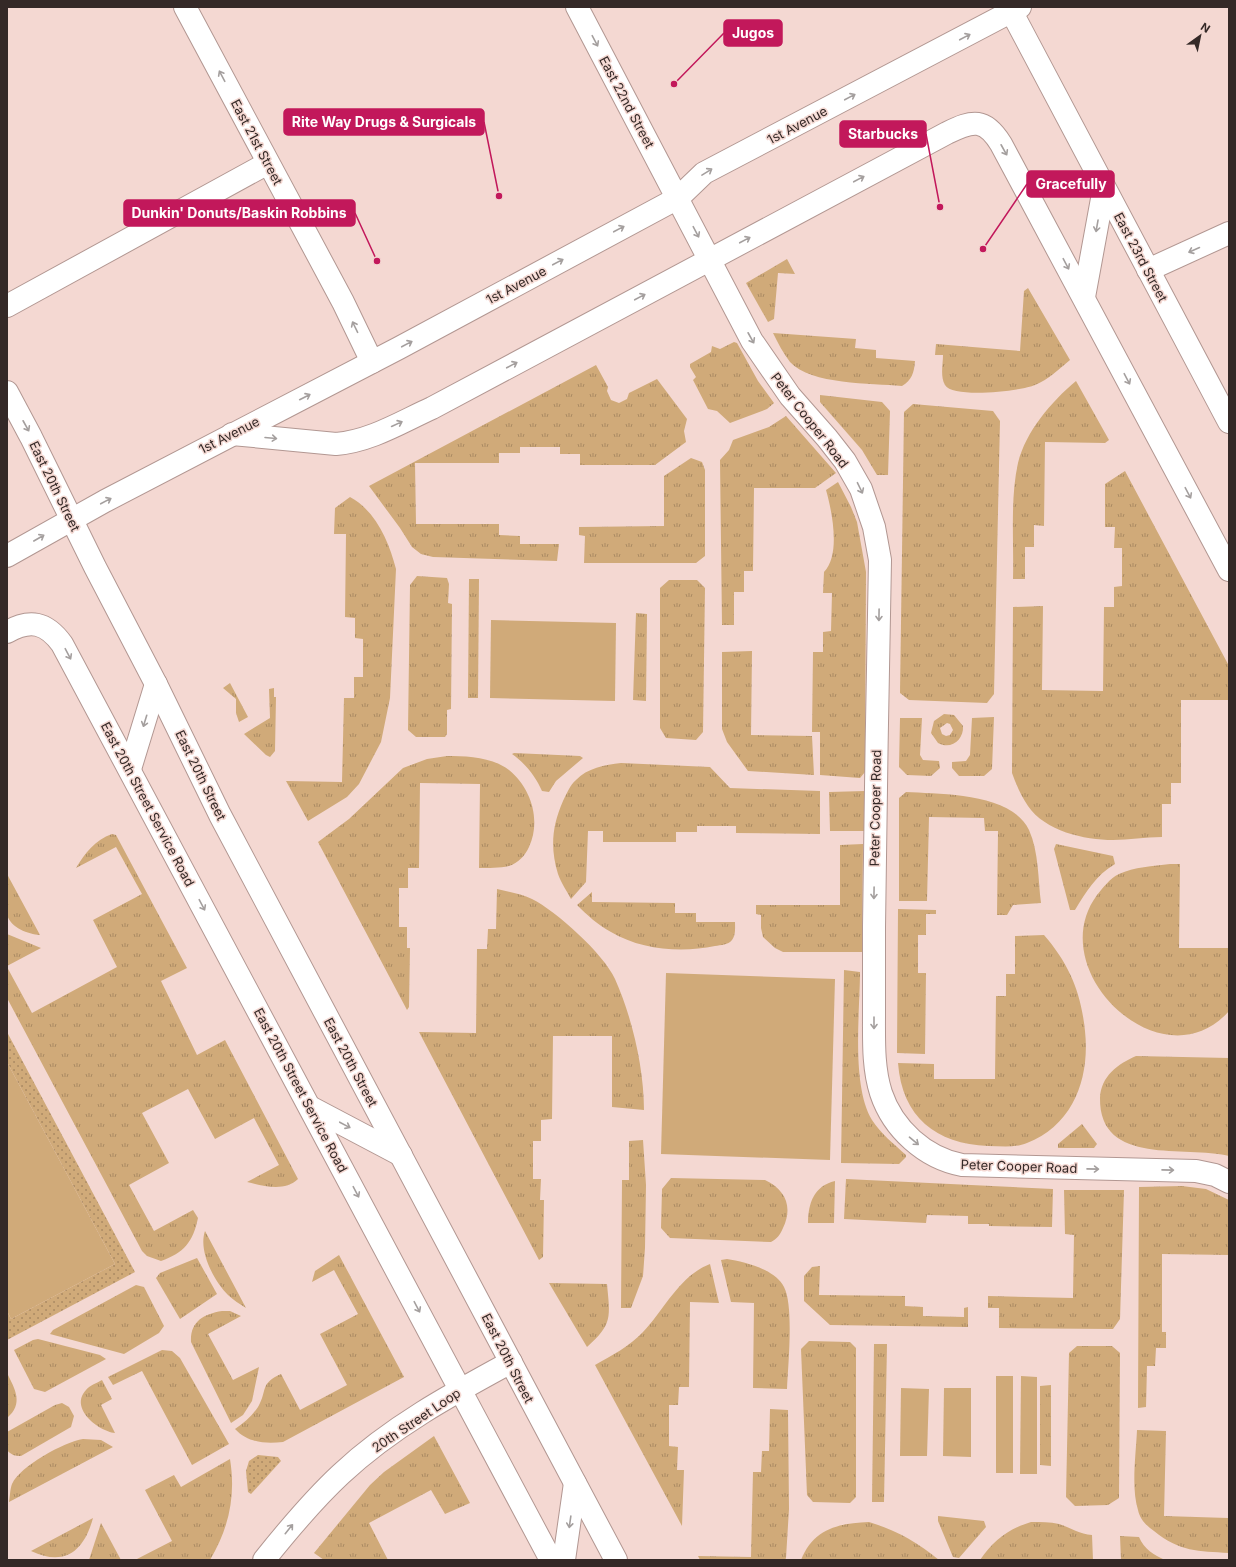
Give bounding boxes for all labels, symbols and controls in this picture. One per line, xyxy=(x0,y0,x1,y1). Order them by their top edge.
north arrow xyxy=(1180,16,1220,56)
text: N xyxy=(1198,19,1213,36)
callout: Jugos xyxy=(724,20,782,46)
text: Jugos xyxy=(732,24,774,41)
one-way arrow xyxy=(959,32,971,40)
one-way arrow xyxy=(592,35,599,47)
street label: East 22nd Street xyxy=(596,53,658,151)
one-way arrow xyxy=(218,70,225,82)
one-way arrow xyxy=(843,93,855,101)
street label: East 21st Street xyxy=(228,96,286,188)
street label: 1st Avenue xyxy=(764,103,830,147)
callout: Rite Way Drugs & Surgicals xyxy=(284,109,484,135)
text: Rite Way Drugs & Surgicals xyxy=(292,113,476,130)
callout: Starbucks xyxy=(840,121,926,147)
text: Starbucks xyxy=(848,125,918,142)
one-way arrow xyxy=(1001,143,1009,155)
one-way arrow xyxy=(701,168,713,176)
callout: Gracefully xyxy=(1027,171,1114,197)
one-way arrow xyxy=(853,175,865,183)
text: Gracefully xyxy=(1035,175,1107,192)
callout: Dunkin' Donuts/Baskin Robbins xyxy=(124,200,355,226)
text: Dunkin' Donuts/Baskin Robbins xyxy=(131,204,347,221)
street label: East 23rd Street xyxy=(1111,210,1171,304)
one-way arrow xyxy=(1093,220,1101,233)
one-way arrow xyxy=(613,225,625,232)
one-way arrow xyxy=(693,226,700,238)
one-way arrow xyxy=(738,236,750,244)
one-way arrow xyxy=(1188,246,1200,254)
one-way arrow xyxy=(552,258,564,266)
one-way arrow xyxy=(1063,258,1070,270)
street label: 1st Avenue xyxy=(483,263,549,307)
one-way arrow xyxy=(634,293,646,300)
one-way arrow xyxy=(351,321,358,333)
one-way arrow xyxy=(748,332,755,344)
one-way arrow xyxy=(401,340,413,348)
one-way arrow xyxy=(506,361,518,368)
street label: Peter Cooper Road xyxy=(768,369,852,471)
one-way arrow xyxy=(1124,372,1131,384)
one-way arrow xyxy=(298,392,310,400)
street label: 1st Avenue xyxy=(196,413,262,457)
one-way arrow xyxy=(22,420,30,432)
one-way arrow xyxy=(390,420,402,427)
one-way arrow xyxy=(264,434,277,441)
street label: East 20th Street xyxy=(26,438,84,534)
one-way arrow xyxy=(857,482,864,494)
one-way arrow xyxy=(1185,487,1192,499)
one-way arrow xyxy=(99,496,111,504)
one-way arrow xyxy=(33,533,45,541)
one-way arrow xyxy=(875,608,883,621)
one-way arrow xyxy=(65,648,72,660)
one-way arrow xyxy=(141,714,148,727)
street label: East 20th Street Service Road xyxy=(98,719,198,889)
street label: East 20th Street xyxy=(172,727,230,823)
street label: Peter Cooper Road xyxy=(866,750,884,866)
one-way arrow xyxy=(870,886,878,899)
one-way arrow xyxy=(199,898,206,910)
street label: East 20th Street Service Road xyxy=(251,1005,351,1175)
street label: East 20th Street xyxy=(321,1015,381,1109)
one-way arrow xyxy=(870,1016,878,1029)
one-way arrow xyxy=(339,1121,351,1129)
one-way arrow xyxy=(909,1137,919,1146)
street label: Peter Cooper Road xyxy=(960,1156,1078,1176)
one-way arrow xyxy=(1086,1165,1099,1173)
one-way arrow xyxy=(1161,1166,1174,1174)
one-way arrow xyxy=(352,1186,360,1198)
one-way arrow xyxy=(413,1301,421,1313)
street label: East 20th Street xyxy=(479,1310,537,1406)
street label: 20th Street Loop xyxy=(369,1385,463,1455)
one-way arrow xyxy=(566,1515,574,1528)
one-way arrow xyxy=(284,1524,293,1535)

